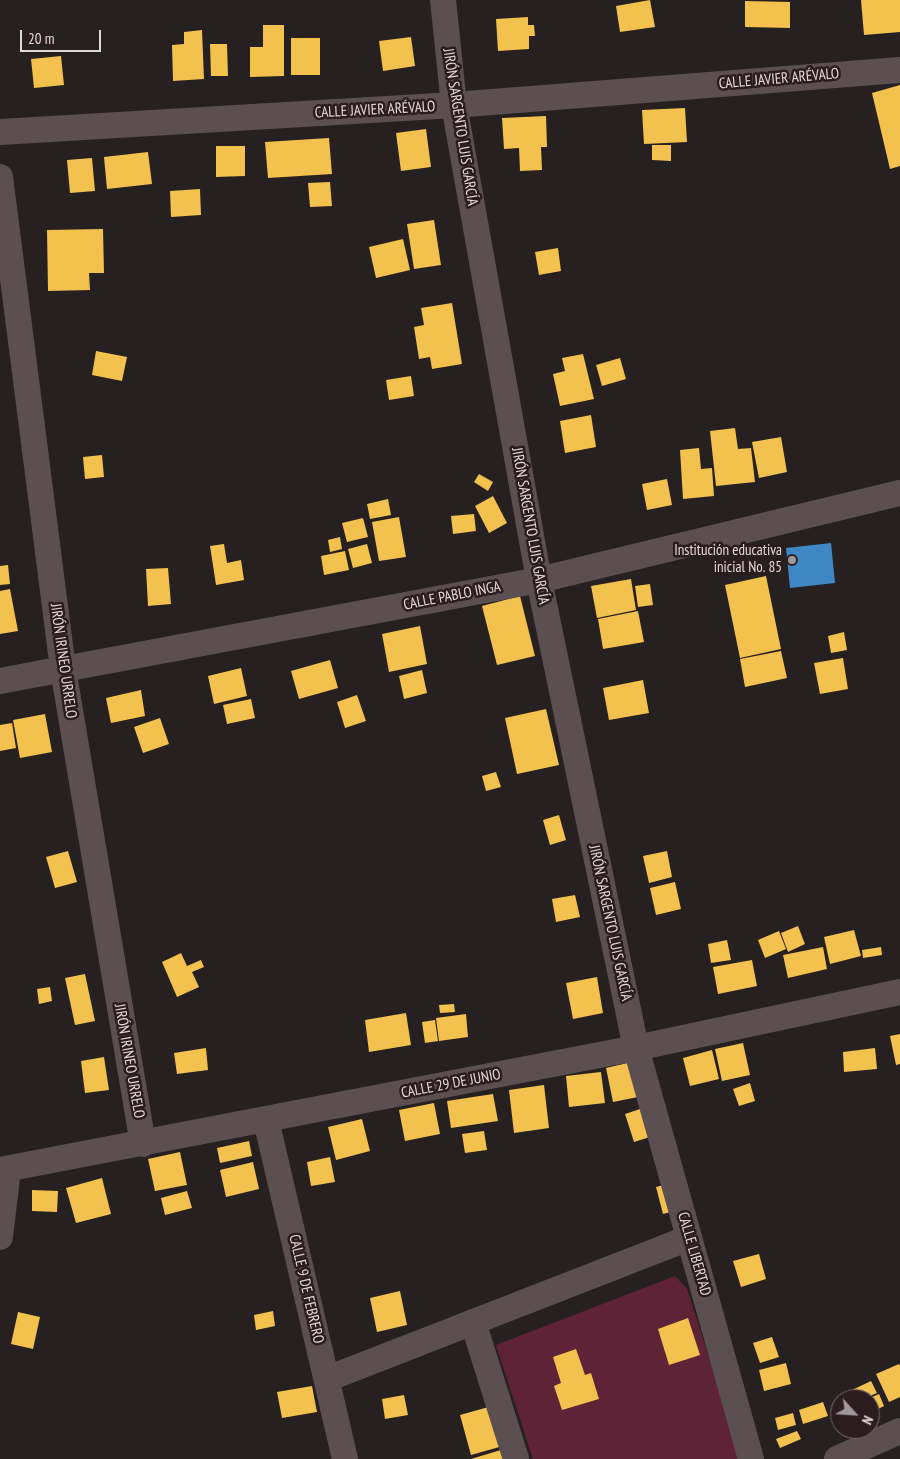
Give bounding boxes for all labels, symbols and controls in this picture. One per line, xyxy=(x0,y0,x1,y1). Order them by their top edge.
scale bar xyxy=(22,20,104,52)
text: 20 m xyxy=(28,29,54,48)
street label: JIRÓN SARGENTO LUIS GARCÍA xyxy=(439,47,481,207)
street label: CALLE JAVIER ARÉVALO xyxy=(718,65,840,93)
street label: CALLE JAVIER ARÉVALO xyxy=(314,98,436,122)
street label: JIRÓN SARGENTO LUIS GARCÍA xyxy=(507,446,553,606)
place label: Institución educativa inicial No. 85 xyxy=(674,542,782,577)
marker: Institución educativa inicial No. 85 xyxy=(786,554,798,566)
street label: CALLE PABLO INGA xyxy=(402,578,502,614)
street label: JIRÓN IRINEO URRELO xyxy=(46,602,80,720)
street label: JIRÓN SARGENTO LUIS GARCÍA xyxy=(585,843,635,1003)
street label: JIRÓN IRINEO URRELO xyxy=(110,1002,148,1120)
street label: CALLE 29 DE JUNIO xyxy=(400,1066,502,1102)
street label: CALLE LIBERTAD xyxy=(673,1210,715,1298)
street label: CALLE 9 DE FEBRERO xyxy=(285,1233,327,1345)
north arrow xyxy=(830,1389,880,1439)
text: N xyxy=(858,1413,877,1427)

